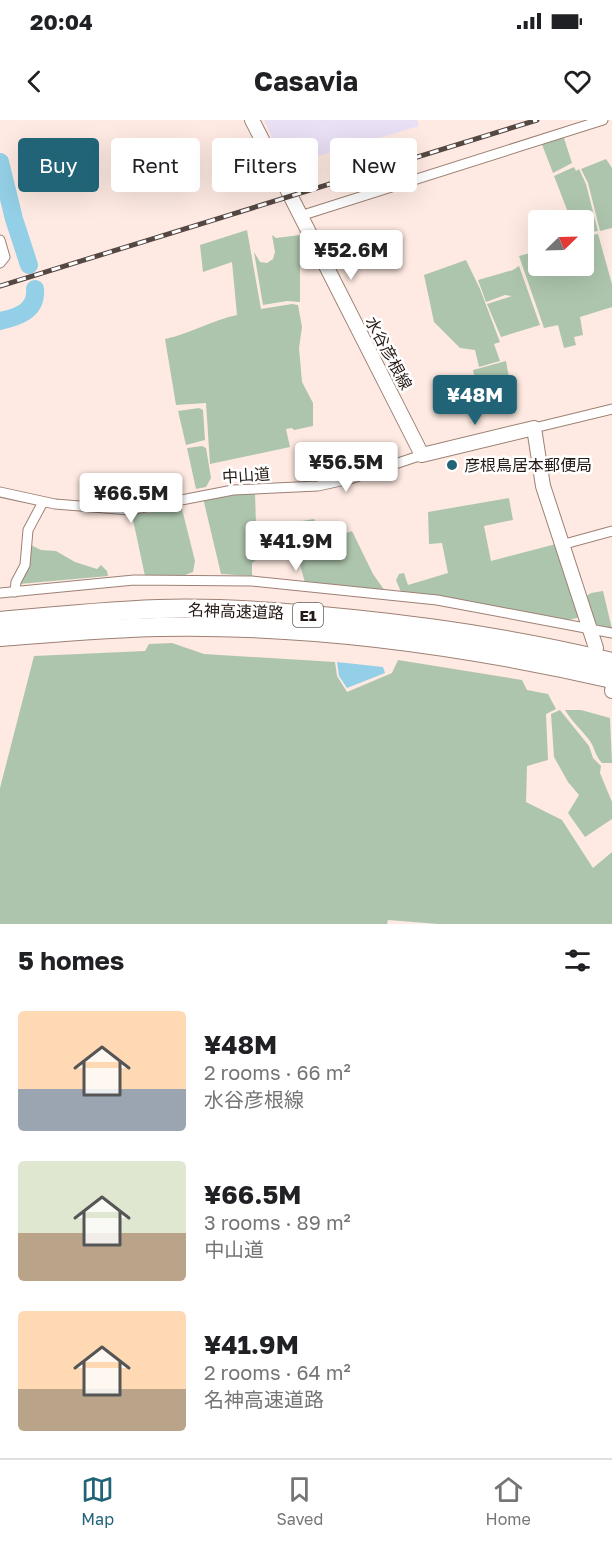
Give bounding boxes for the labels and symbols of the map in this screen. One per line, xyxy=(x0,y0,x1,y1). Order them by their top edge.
north arrow xyxy=(528,210,594,276)
pin: ¥52.6M xyxy=(302,230,400,281)
street label: 水谷彦根線 xyxy=(361,313,417,393)
pin: ¥48M xyxy=(439,375,511,426)
pin: ¥56.5M xyxy=(297,442,395,493)
place label: 彦根鳥居本郵便局 xyxy=(464,455,592,475)
marker: 彦根鳥居本郵便局 xyxy=(445,458,459,472)
street label: 中山道 xyxy=(221,463,271,487)
pin: ¥66.5M xyxy=(82,473,180,524)
pin: ¥41.9M xyxy=(247,521,345,572)
street label: 名神高速道路 xyxy=(188,599,284,623)
road number: E1 xyxy=(293,603,323,627)

